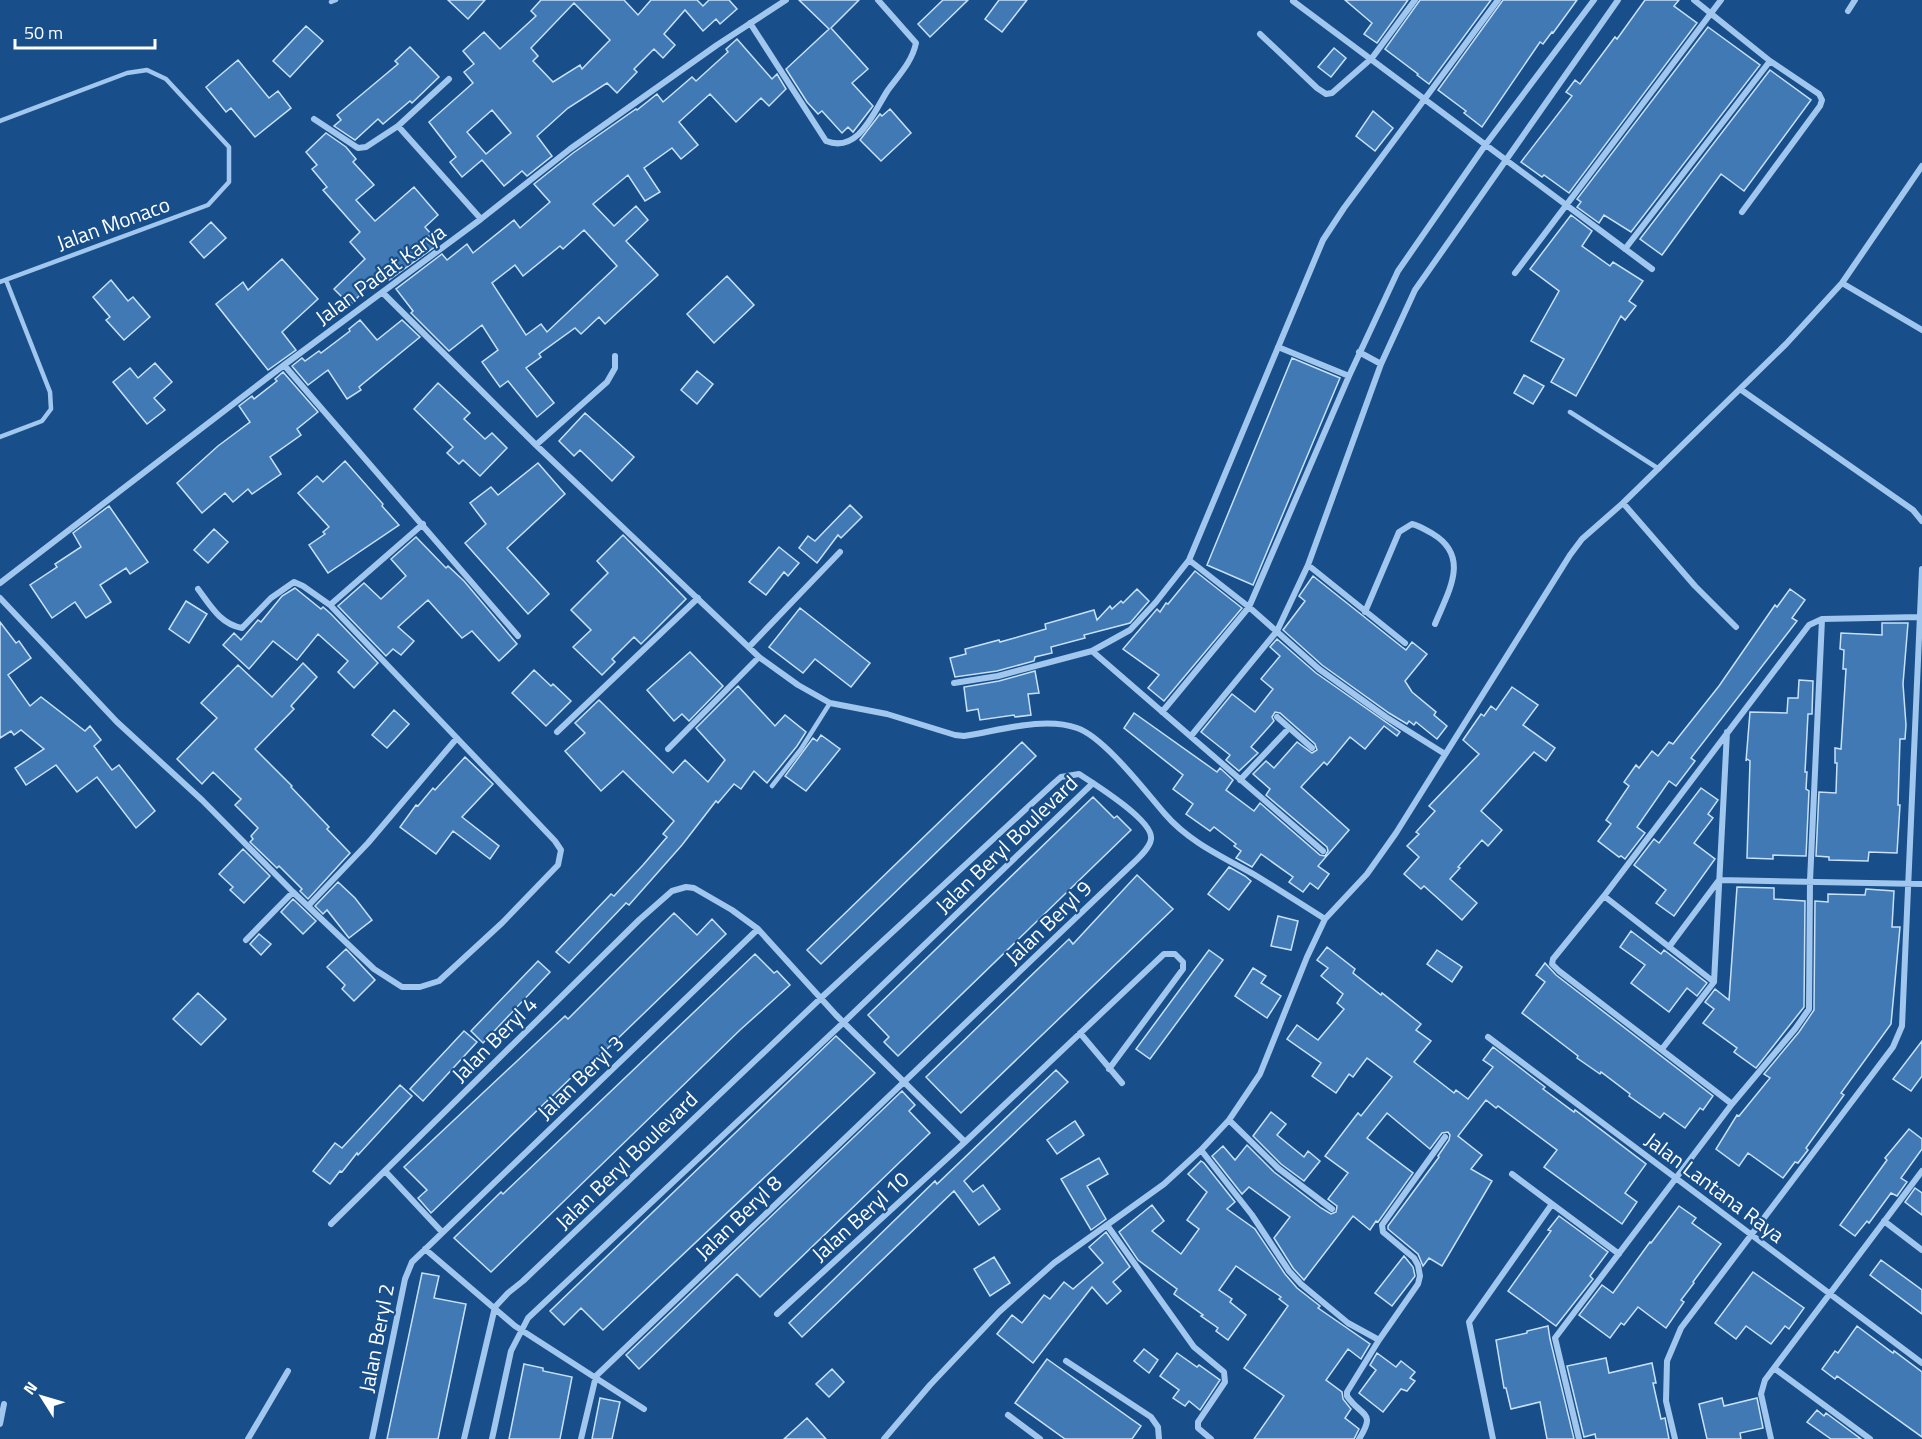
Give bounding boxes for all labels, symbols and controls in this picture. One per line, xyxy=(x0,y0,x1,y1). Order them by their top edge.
scale bar xyxy=(15,12,154,50)
text: 50 m xyxy=(24,19,63,46)
street label: Jalan Monaco xyxy=(52,188,174,258)
street label: Jalan Padat Karya xyxy=(308,215,452,332)
street label: Jalan Beryl Boulevard xyxy=(928,767,1084,921)
street label: Jalan Beryl 9 xyxy=(997,872,1099,972)
street label: Jalan Beryl 4 xyxy=(444,989,544,1089)
street label: Jalan Beryl 3 xyxy=(529,1027,631,1127)
street label: Jalan Beryl Boulevard xyxy=(548,1083,704,1237)
street label: Jalan Lantana Raya xyxy=(1638,1124,1792,1251)
street label: Jalan Beryl 10 xyxy=(804,1163,916,1269)
street label: Jalan Beryl 8 xyxy=(687,1167,789,1267)
street label: Jalan Beryl 2 xyxy=(350,1281,402,1395)
north arrow xyxy=(12,1367,72,1427)
text: N xyxy=(17,1376,43,1400)

